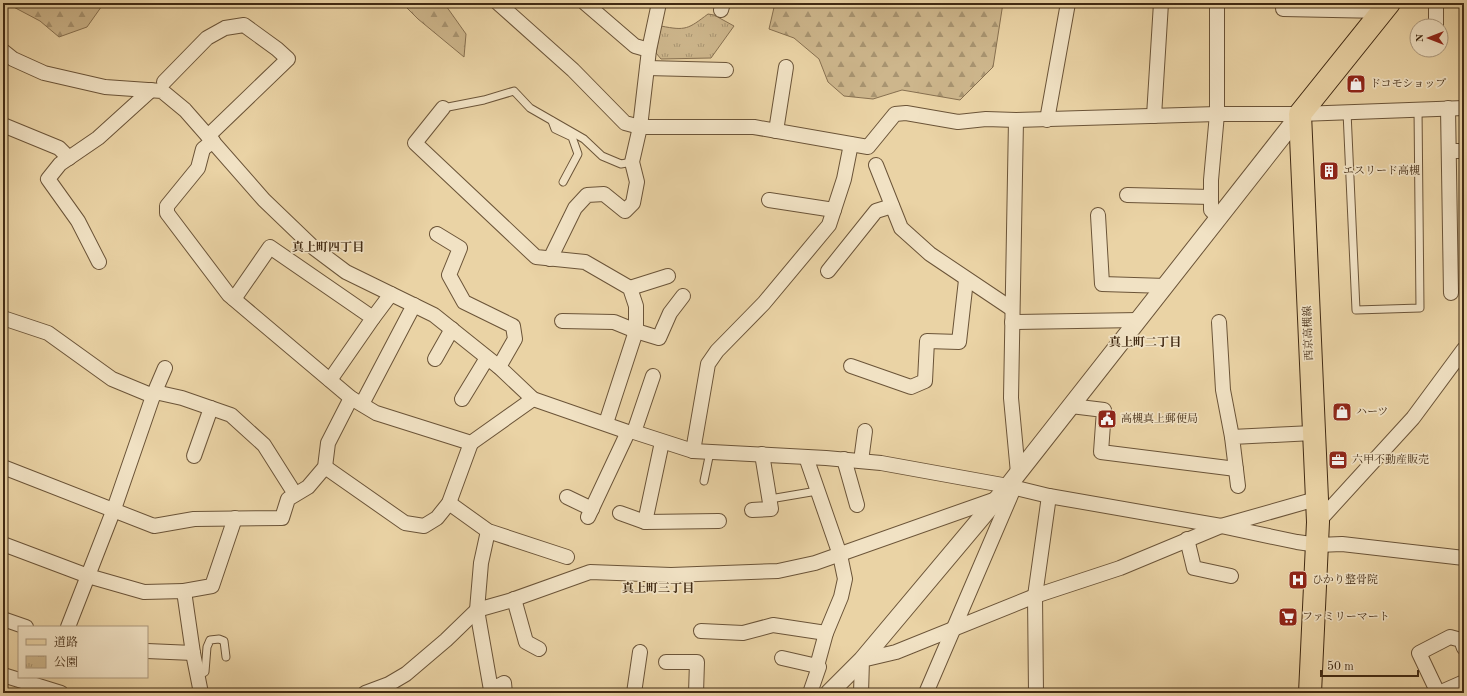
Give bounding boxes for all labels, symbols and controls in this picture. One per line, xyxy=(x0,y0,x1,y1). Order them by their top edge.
north arrow xyxy=(1409,18,1449,58)
text: N xyxy=(1415,33,1426,42)
shop icon: ドコモショップ xyxy=(1345,73,1367,95)
place label: ドコモショップ xyxy=(1370,78,1446,90)
building icon: エスリード高槻 xyxy=(1318,160,1340,182)
place label: エスリード高槻 xyxy=(1343,164,1420,177)
district label: 真上町四丁目 xyxy=(292,240,364,254)
street label: 西京高槻線 xyxy=(1301,305,1315,361)
district label: 真上町二丁目 xyxy=(1109,335,1181,349)
shop icon: ハーツ xyxy=(1331,401,1353,423)
place label: ハーツ xyxy=(1356,407,1389,418)
public building icon: 高槻真上郵便局 xyxy=(1096,408,1118,430)
place label: 高槻真上郵便局 xyxy=(1121,412,1198,425)
office icon: 六甲不動産販売 xyxy=(1327,449,1349,471)
place label: 六甲不動産販売 xyxy=(1352,453,1429,466)
hospital icon: ひかり整骨院 xyxy=(1287,569,1309,591)
place label: ひかり整骨院 xyxy=(1312,573,1378,586)
district label: 真上町三丁目 xyxy=(622,581,694,595)
supermarket icon: ファミリーマート xyxy=(1277,606,1299,628)
place label: ファミリーマート xyxy=(1302,611,1390,623)
legend xyxy=(18,626,148,678)
text: 道路 xyxy=(54,635,78,649)
scale bar xyxy=(1321,652,1418,678)
text: 公園 xyxy=(54,656,78,669)
text: 50 m xyxy=(1327,660,1354,673)

